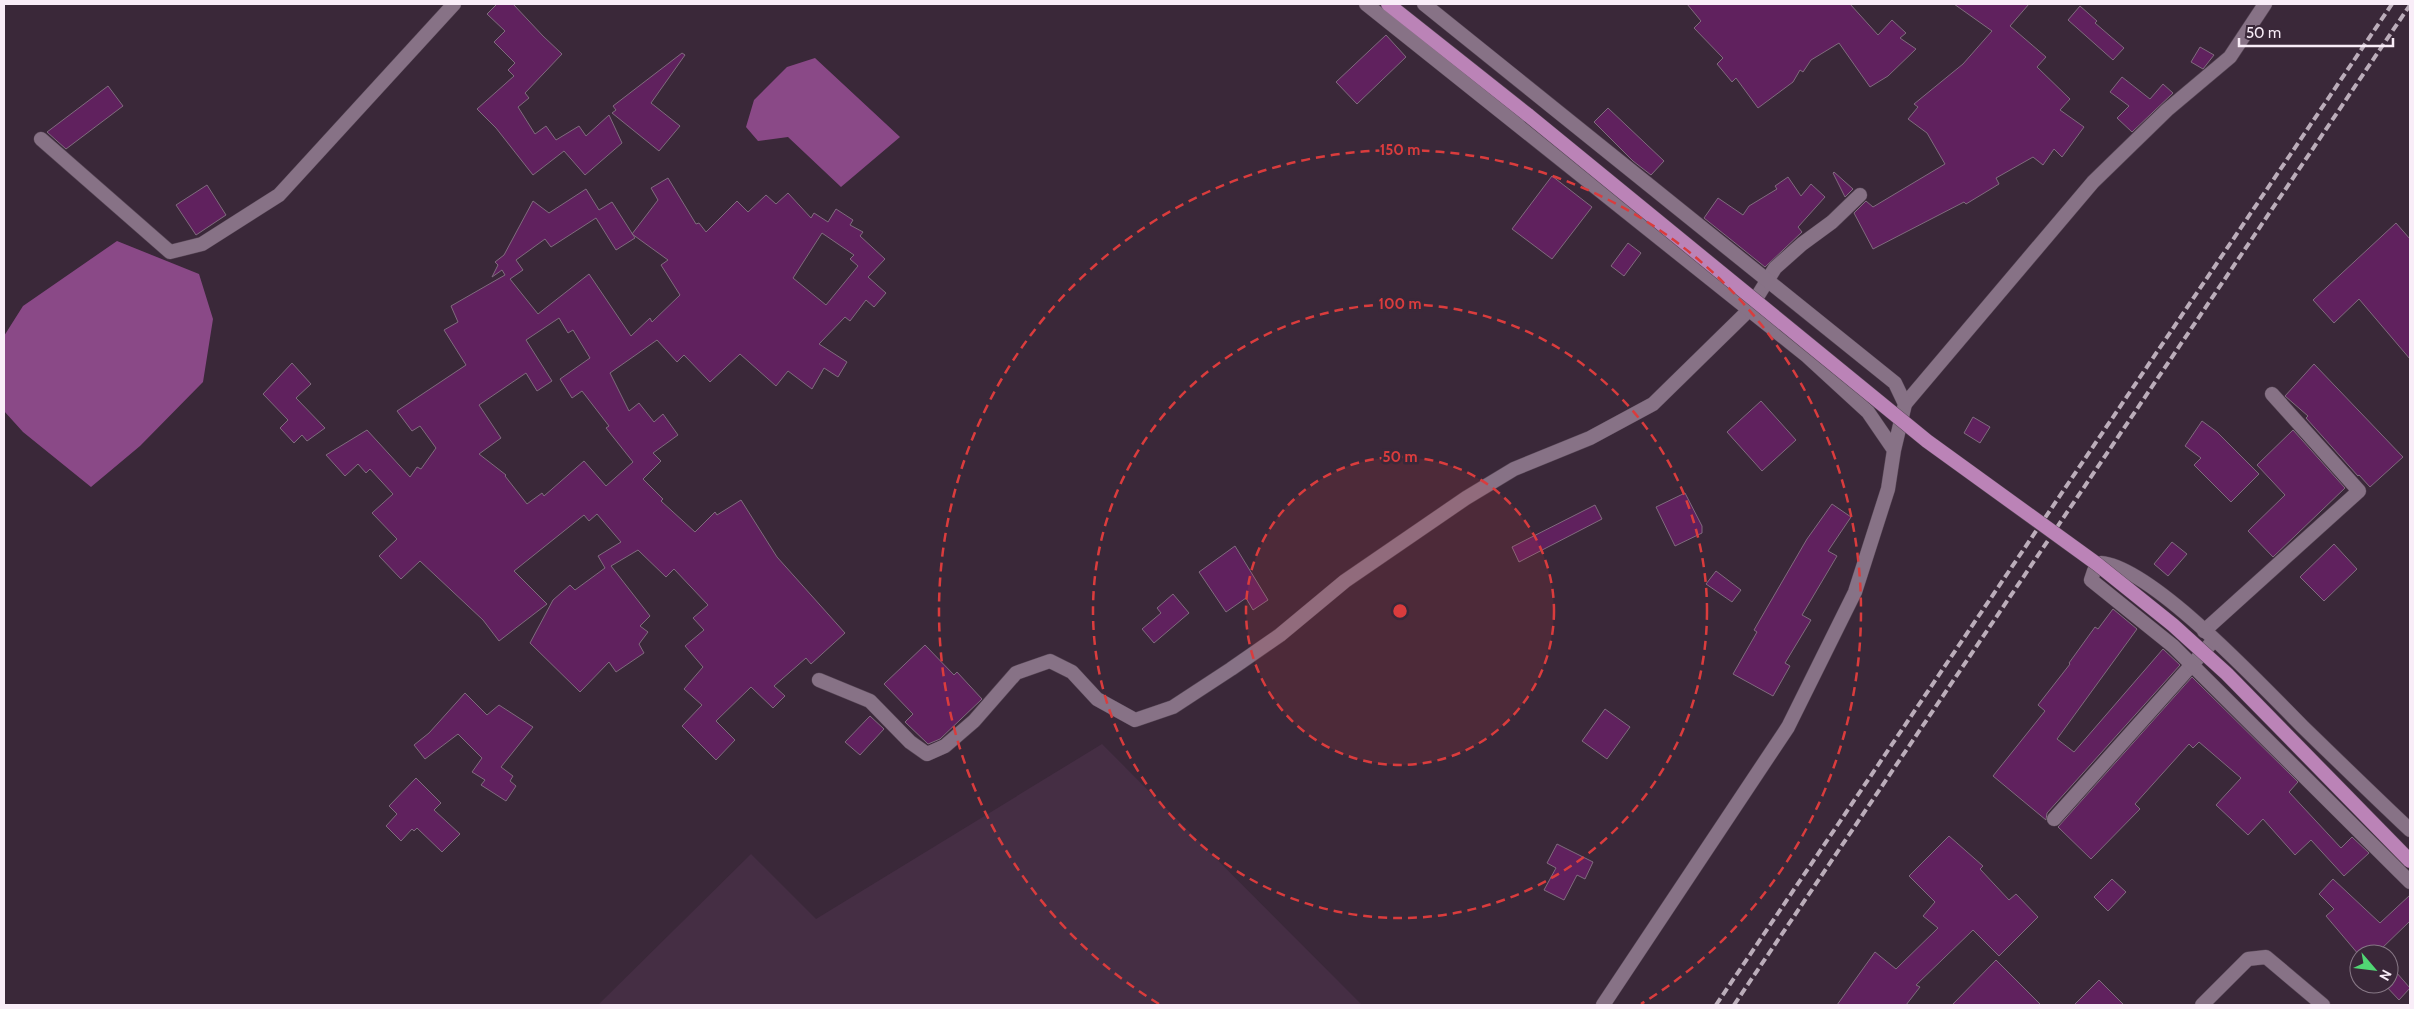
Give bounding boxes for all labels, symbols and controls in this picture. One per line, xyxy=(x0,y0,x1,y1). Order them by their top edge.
scale bar xyxy=(2239,15,2393,47)
text: 50 m xyxy=(2246,24,2281,42)
text: 150 m xyxy=(1380,141,1420,159)
text: 100 m xyxy=(1378,295,1422,313)
text: 50 m xyxy=(1382,448,1418,466)
centre of rings xyxy=(1391,602,1409,620)
north arrow xyxy=(2349,944,2399,994)
text: N xyxy=(2375,967,2396,984)

